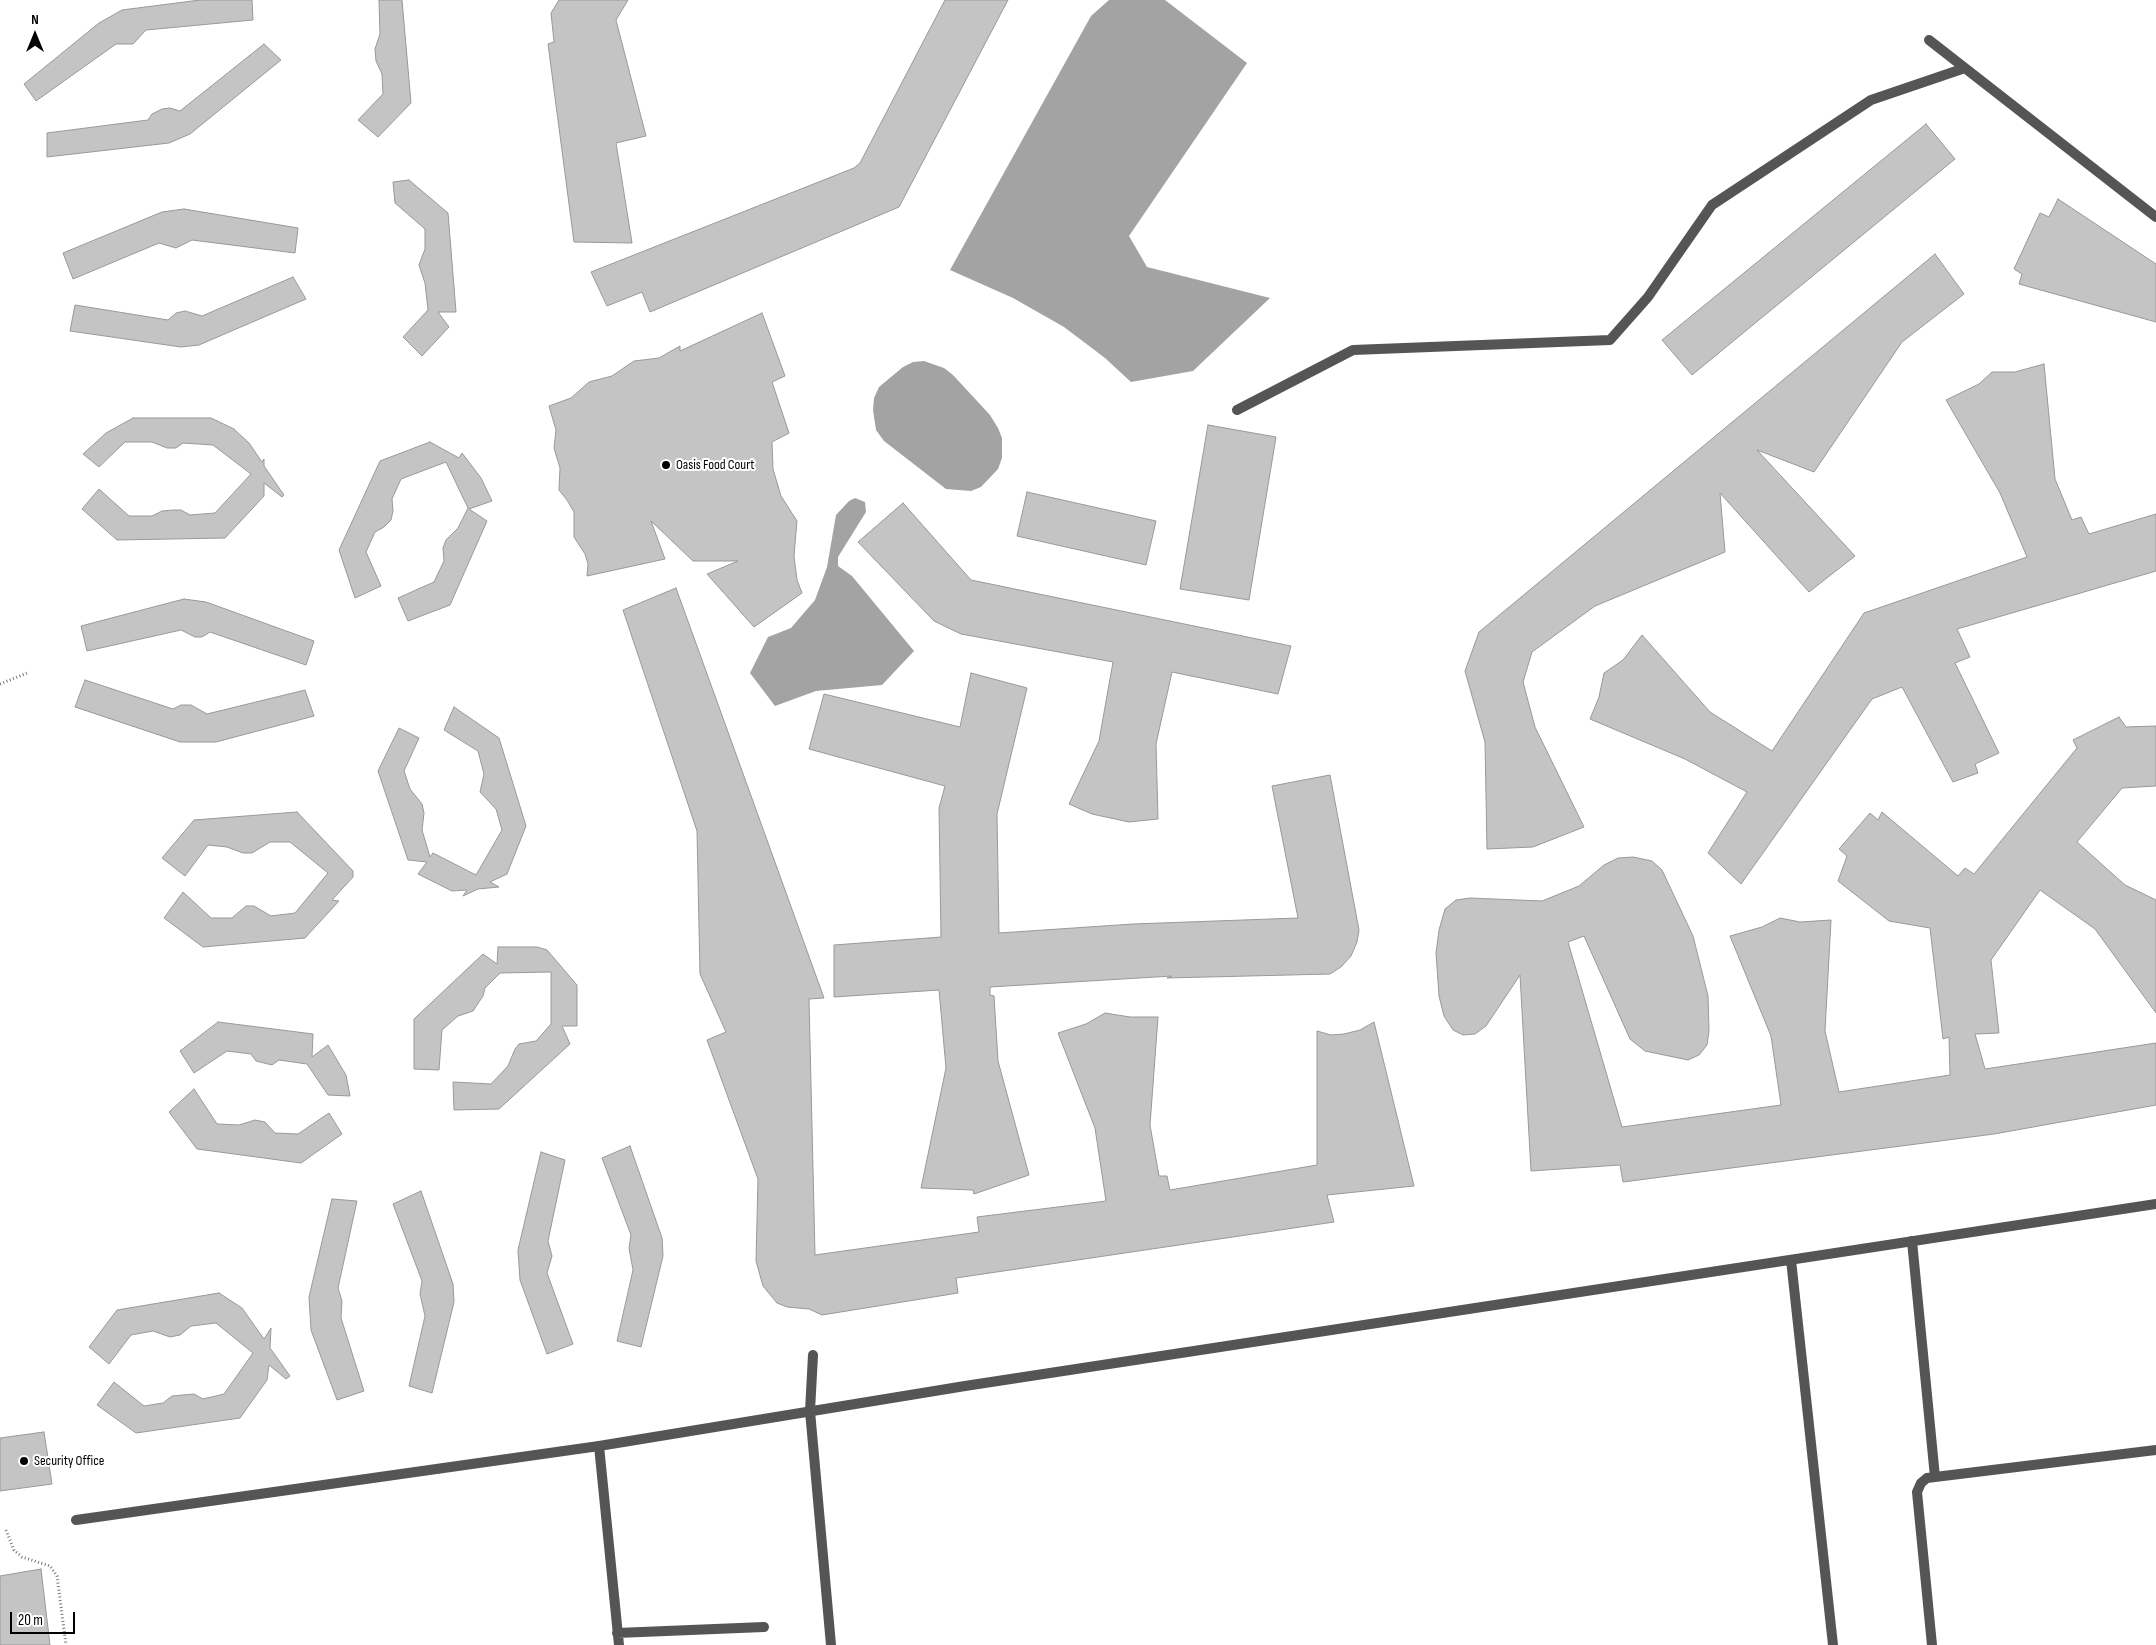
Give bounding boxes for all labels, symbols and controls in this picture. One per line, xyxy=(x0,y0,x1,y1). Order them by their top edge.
north arrow xyxy=(10,10,60,60)
text: N xyxy=(31,11,39,28)
place label: Oasis Food Court xyxy=(676,457,755,473)
marker: Oasis Food Court xyxy=(660,459,672,471)
place label: Security Office xyxy=(34,1453,104,1469)
marker: Security Office xyxy=(18,1455,30,1467)
scale bar xyxy=(12,1602,78,1634)
text: 20 m xyxy=(18,1611,43,1630)

